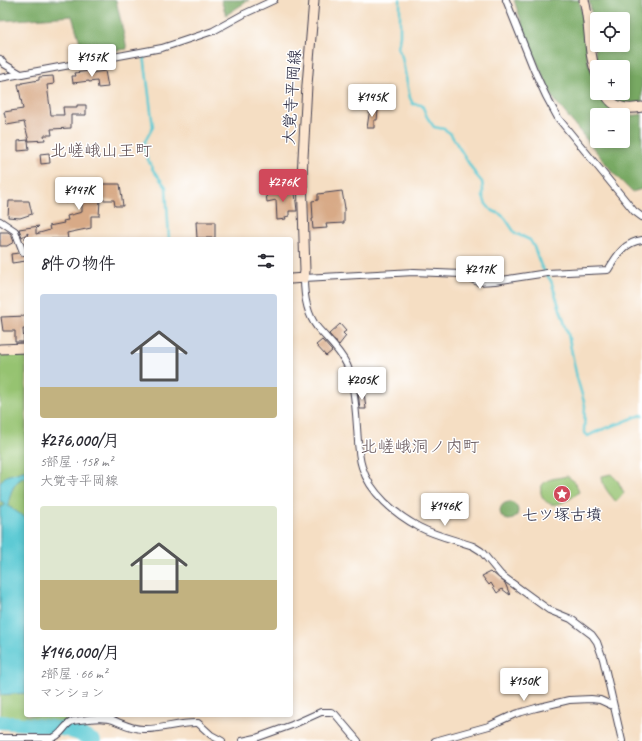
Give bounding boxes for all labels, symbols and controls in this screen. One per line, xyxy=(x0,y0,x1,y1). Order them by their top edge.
map controls xyxy=(590,12,630,148)
button: locate xyxy=(590,12,630,52)
pin: ¥157K xyxy=(64,44,120,78)
street label: 大覚寺平岡線 xyxy=(279,48,305,146)
text: ¥157K xyxy=(77,49,107,65)
button: + xyxy=(590,60,630,100)
pin: ¥145K xyxy=(344,84,400,118)
text: ¥145K xyxy=(357,89,387,105)
button: − xyxy=(590,108,630,148)
district label: 北嵯峨山王町 xyxy=(50,140,152,161)
pin: ¥276K xyxy=(255,169,311,203)
text: ¥276K xyxy=(268,174,298,190)
pin: ¥147K xyxy=(51,177,107,211)
text: ¥147K xyxy=(64,182,94,198)
icon: filters xyxy=(255,250,277,272)
text: 8件の物件 xyxy=(40,253,116,274)
pin: ¥217K xyxy=(452,256,508,290)
text: ¥217K xyxy=(465,261,495,277)
icon: home xyxy=(123,320,195,392)
pin: ¥205K xyxy=(334,367,390,401)
text: ¥205K xyxy=(347,372,377,388)
text: ¥276,000/月 xyxy=(40,430,120,451)
district label: 北嵯峨洞ノ内町 xyxy=(361,436,480,457)
text: 5部屋 · 158 m² xyxy=(40,454,113,470)
text: 大覚寺平岡線 xyxy=(40,473,118,489)
place icon: 七ツ塚古墳 xyxy=(552,484,572,504)
pin: ¥146K xyxy=(417,493,473,527)
text: ¥146K xyxy=(430,498,460,514)
place label: 七ツ塚古墳 xyxy=(522,505,602,525)
icon: home xyxy=(123,532,195,604)
text: ¥146,000/月 xyxy=(40,642,120,663)
text: 2部屋 · 66 m² xyxy=(40,666,107,682)
pin: ¥150K xyxy=(496,668,552,702)
text: ¥150K xyxy=(509,673,539,689)
text: マンション xyxy=(40,685,104,701)

